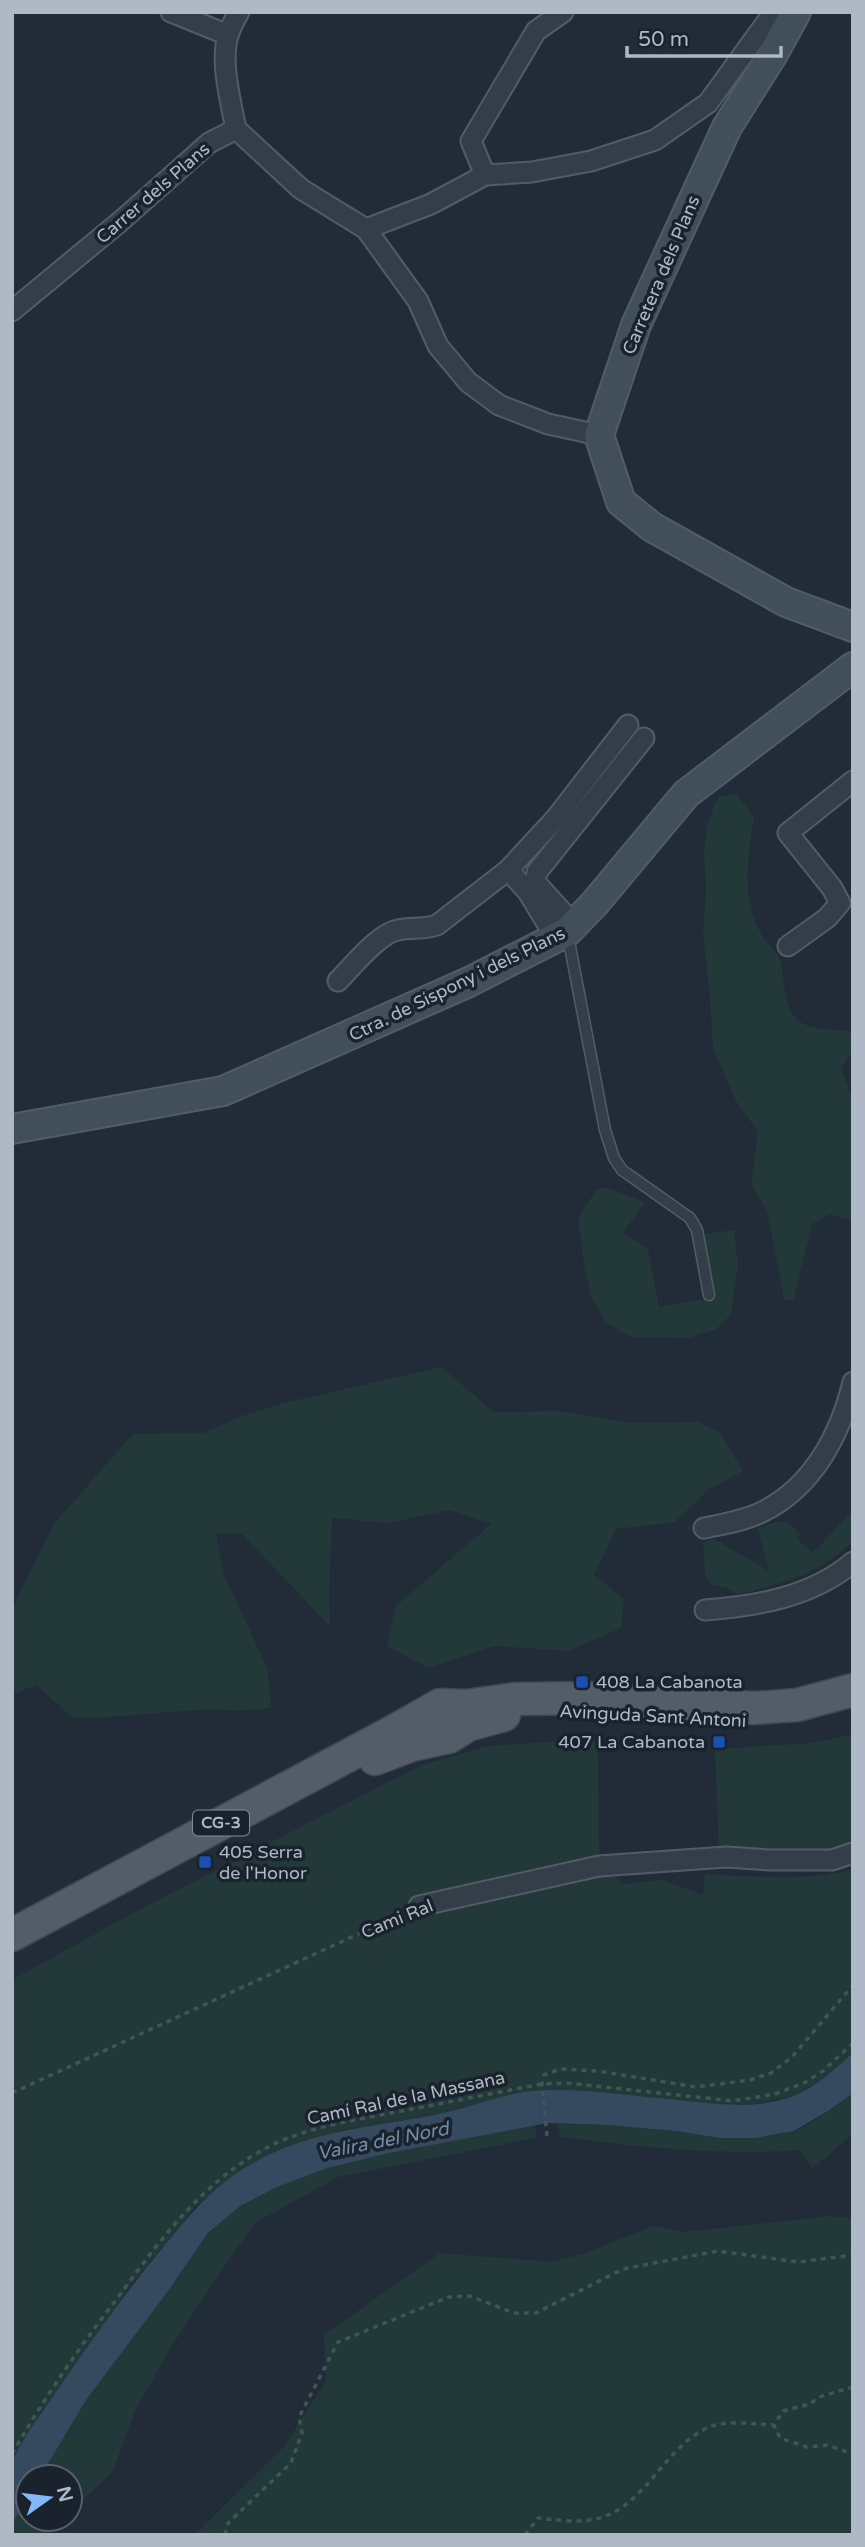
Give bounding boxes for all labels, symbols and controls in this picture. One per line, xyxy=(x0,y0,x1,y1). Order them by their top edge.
scale bar xyxy=(627,14,781,58)
text: 50 m xyxy=(638,27,689,52)
street label: Carrer dels Plans xyxy=(92,138,214,248)
street label: Carretera dels Plans xyxy=(618,192,704,358)
street label: Ctra. de Sispony i dels Plans xyxy=(345,922,569,1046)
place label: 408 La Cabanota xyxy=(596,1671,743,1693)
marker: 408 La Cabanota xyxy=(574,1674,590,1690)
street label: Avinguda Sant Antoni xyxy=(559,1700,747,1732)
place label: 407 La Cabanota xyxy=(558,1731,705,1753)
marker: 407 La Cabanota xyxy=(711,1734,727,1750)
road number: CG-3 xyxy=(193,1811,249,1836)
place label: 405 Serra de l'Honor xyxy=(219,1841,307,1884)
marker: 405 Serra de l'Honor xyxy=(197,1854,213,1870)
street label: Cami Ral xyxy=(358,1895,436,1943)
street label: Camí Ral de la Massana xyxy=(305,2066,507,2130)
water label: Valira del Nord xyxy=(316,2117,452,2164)
north arrow xyxy=(14,2463,84,2533)
text: N xyxy=(52,2484,77,2504)

